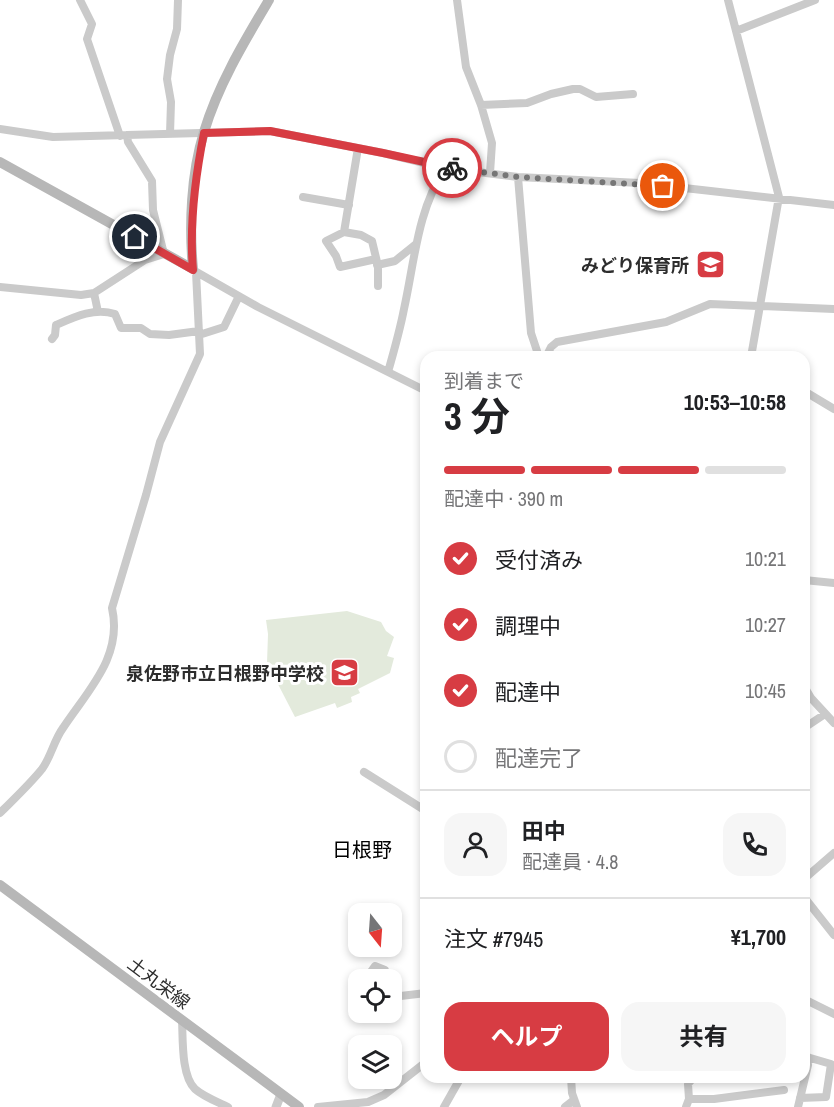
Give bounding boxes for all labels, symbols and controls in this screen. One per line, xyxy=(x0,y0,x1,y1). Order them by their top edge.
courier xyxy=(422,138,482,198)
icon: bike xyxy=(436,152,469,185)
pin xyxy=(637,160,688,211)
icon: bag xyxy=(646,169,679,202)
pin xyxy=(109,211,160,262)
icon: home xyxy=(118,220,151,253)
school or university icon: みどり保育所 xyxy=(694,249,726,281)
place label: みどり保育所 xyxy=(581,253,689,278)
text: 到着まで xyxy=(444,367,524,394)
text: 10:53–10:58 xyxy=(684,387,786,417)
text: 3 分 xyxy=(444,390,510,442)
text: 配達中 · 390 m xyxy=(444,485,563,512)
icon: check xyxy=(444,542,477,575)
text: 受付済み xyxy=(495,545,583,575)
text: 10:21 xyxy=(745,545,786,572)
icon: check xyxy=(444,608,477,641)
text: 調理中 xyxy=(495,611,561,641)
text: 10:27 xyxy=(745,611,786,638)
school or university icon: 泉佐野市立日根野中学校 xyxy=(329,657,361,689)
place label: 泉佐野市立日根野中学校 xyxy=(126,661,324,686)
icon: check xyxy=(444,674,477,707)
text: 配達中 xyxy=(495,677,561,707)
text: 10:45 xyxy=(745,677,786,704)
text: 配達完了 xyxy=(495,743,583,773)
button: person xyxy=(444,813,507,876)
button: phone xyxy=(723,813,786,876)
text: 田中 xyxy=(522,816,566,846)
district label: 日根野 xyxy=(332,836,392,863)
text: 配達員 · 4.8 xyxy=(522,848,618,875)
north arrow xyxy=(348,903,402,957)
map controls xyxy=(348,903,402,1089)
text: ¥1,700 xyxy=(731,922,786,952)
text: 注文 #7945 xyxy=(444,924,543,954)
street label: 土丸栄線 xyxy=(123,951,195,1015)
button: locate xyxy=(348,969,402,1023)
button: ヘルプ xyxy=(444,1002,609,1071)
button: 共有 xyxy=(621,1002,786,1071)
button: layers xyxy=(348,1035,402,1089)

